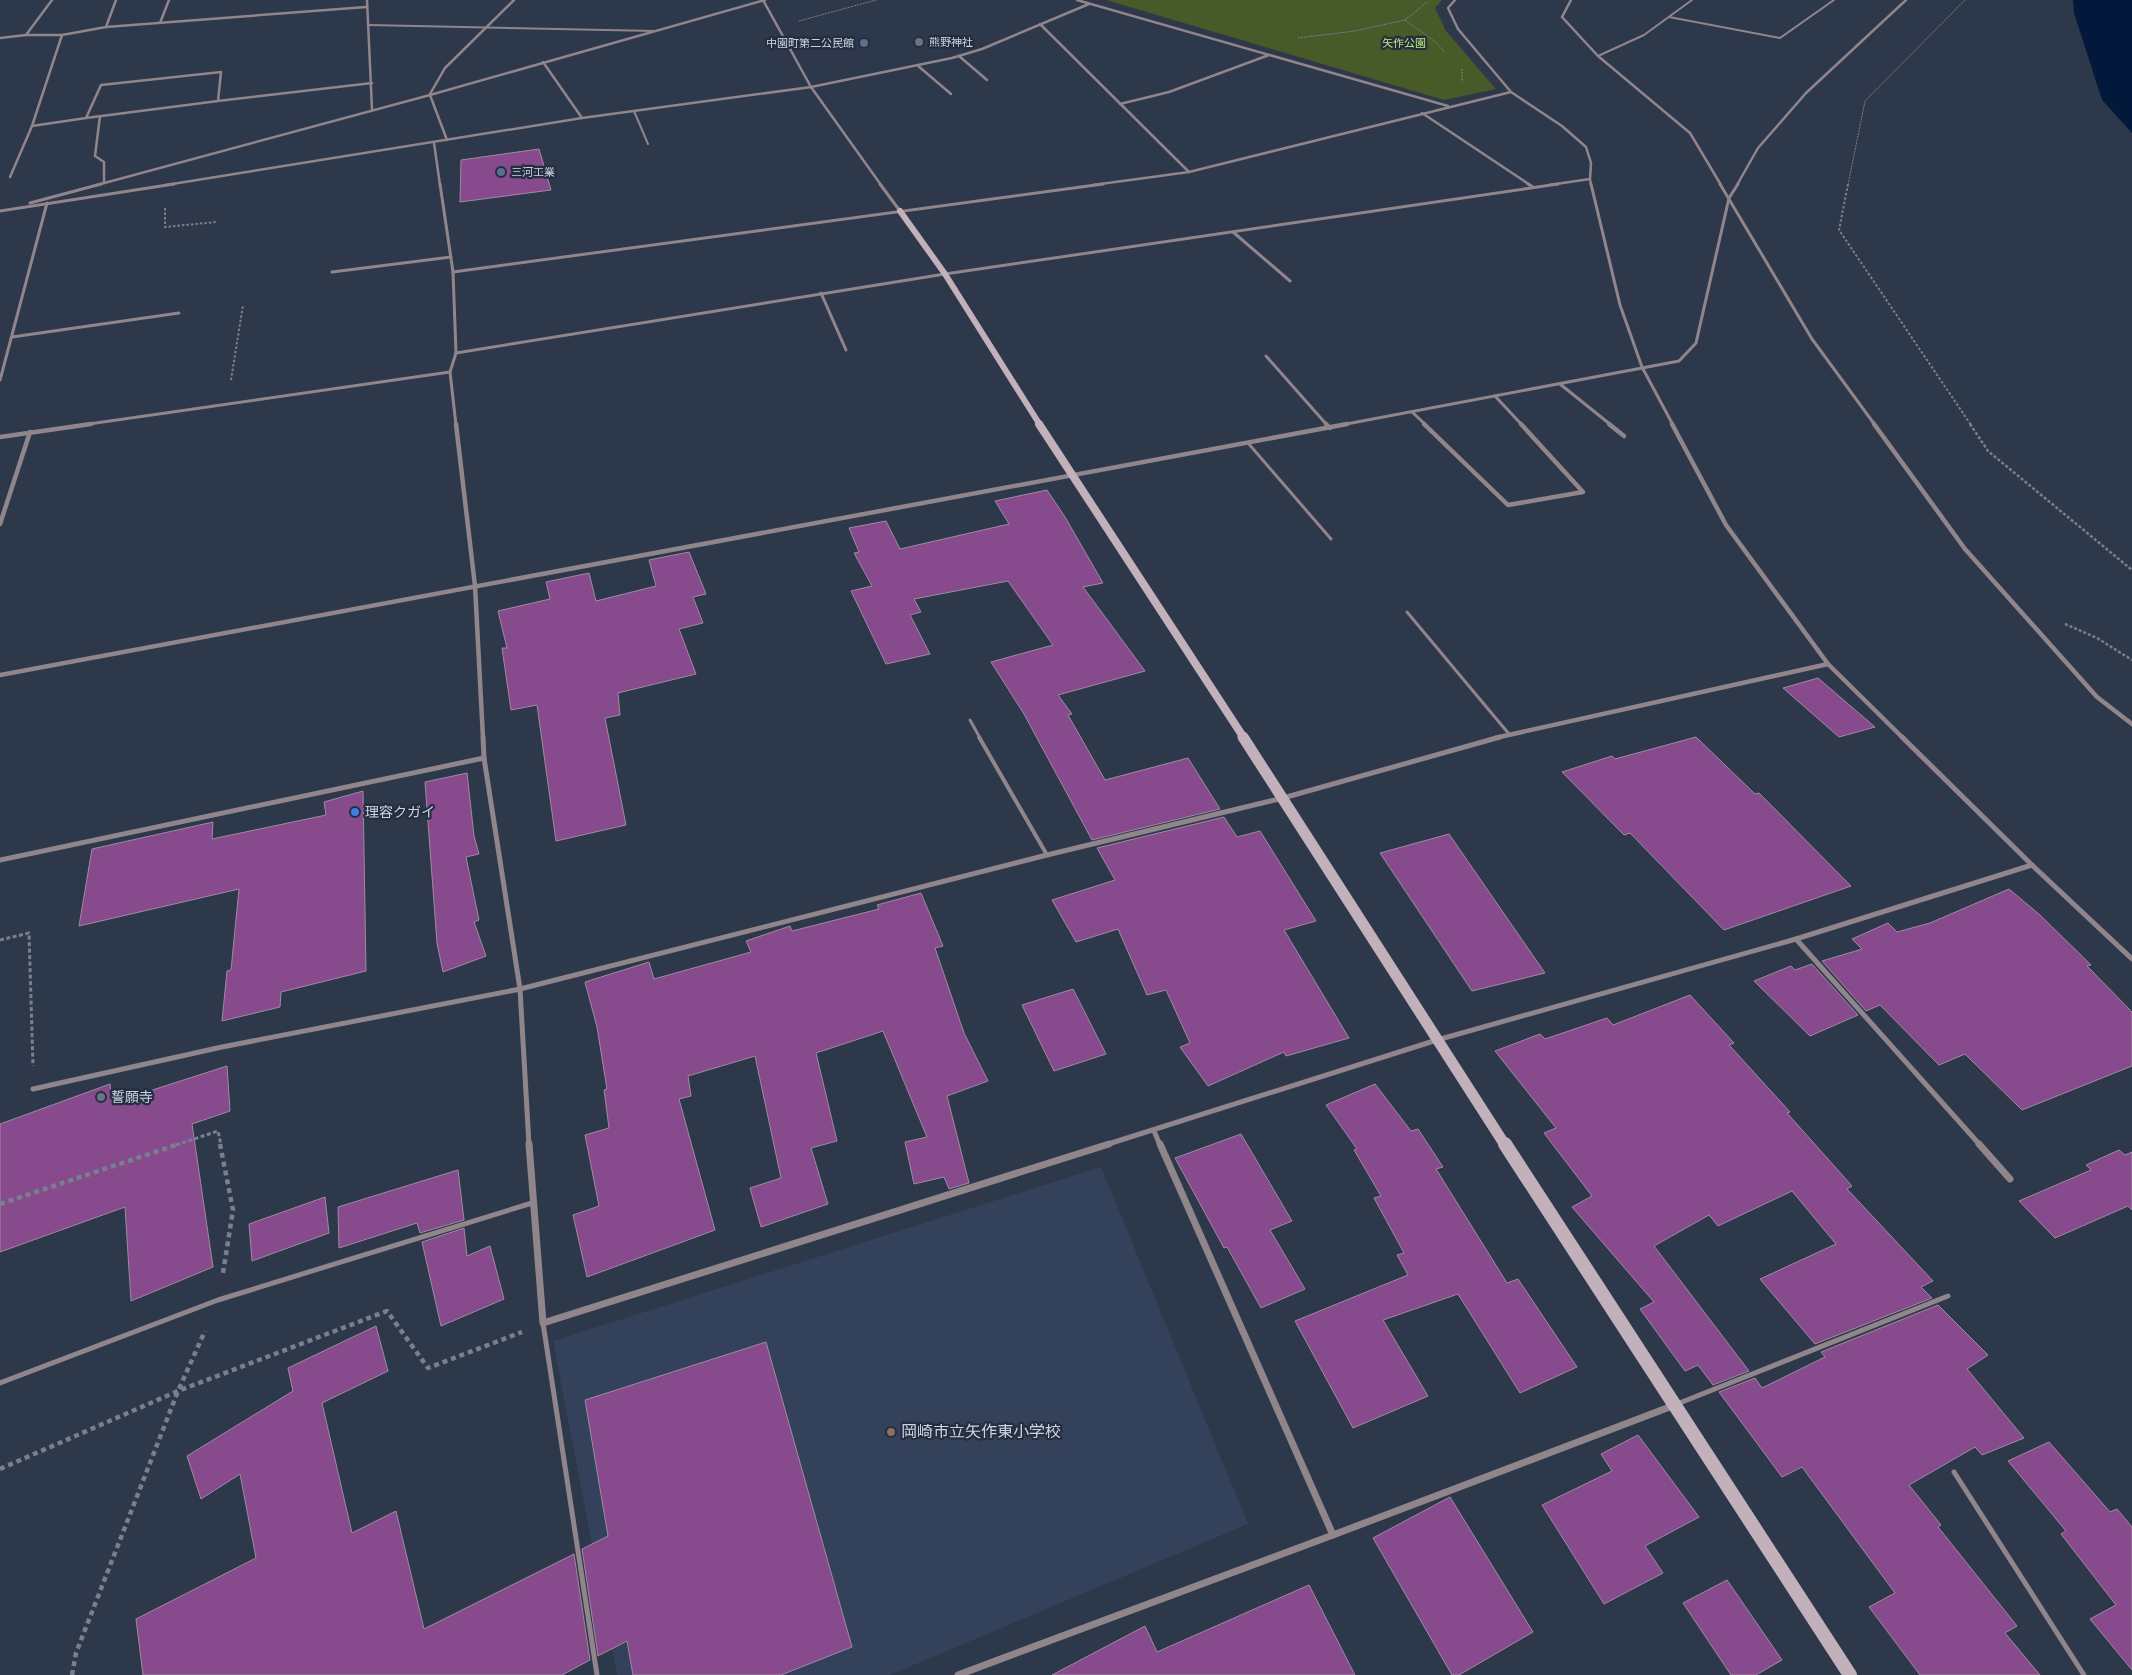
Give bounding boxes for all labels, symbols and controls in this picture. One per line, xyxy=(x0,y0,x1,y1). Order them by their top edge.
marker: 熊野神社 xyxy=(913,36,925,48)
place label: 熊野神社 xyxy=(929,36,973,49)
place label: 中園町第二公民館 xyxy=(766,37,854,50)
marker: 中園町第二公民館 xyxy=(858,37,870,49)
park label: 矢作公園 xyxy=(1382,37,1426,50)
marker: 三河工業 xyxy=(495,166,507,178)
place label: 三河工業 xyxy=(511,166,555,179)
place label: 理容クガイ xyxy=(365,804,435,821)
marker: 理容クガイ xyxy=(349,806,361,818)
place label: 誓願寺 xyxy=(111,1089,153,1106)
marker: 誓願寺 xyxy=(95,1091,107,1103)
place label: 岡崎市立矢作東小学校 xyxy=(901,1422,1061,1442)
marker: 岡崎市立矢作東小学校 xyxy=(885,1426,897,1438)

